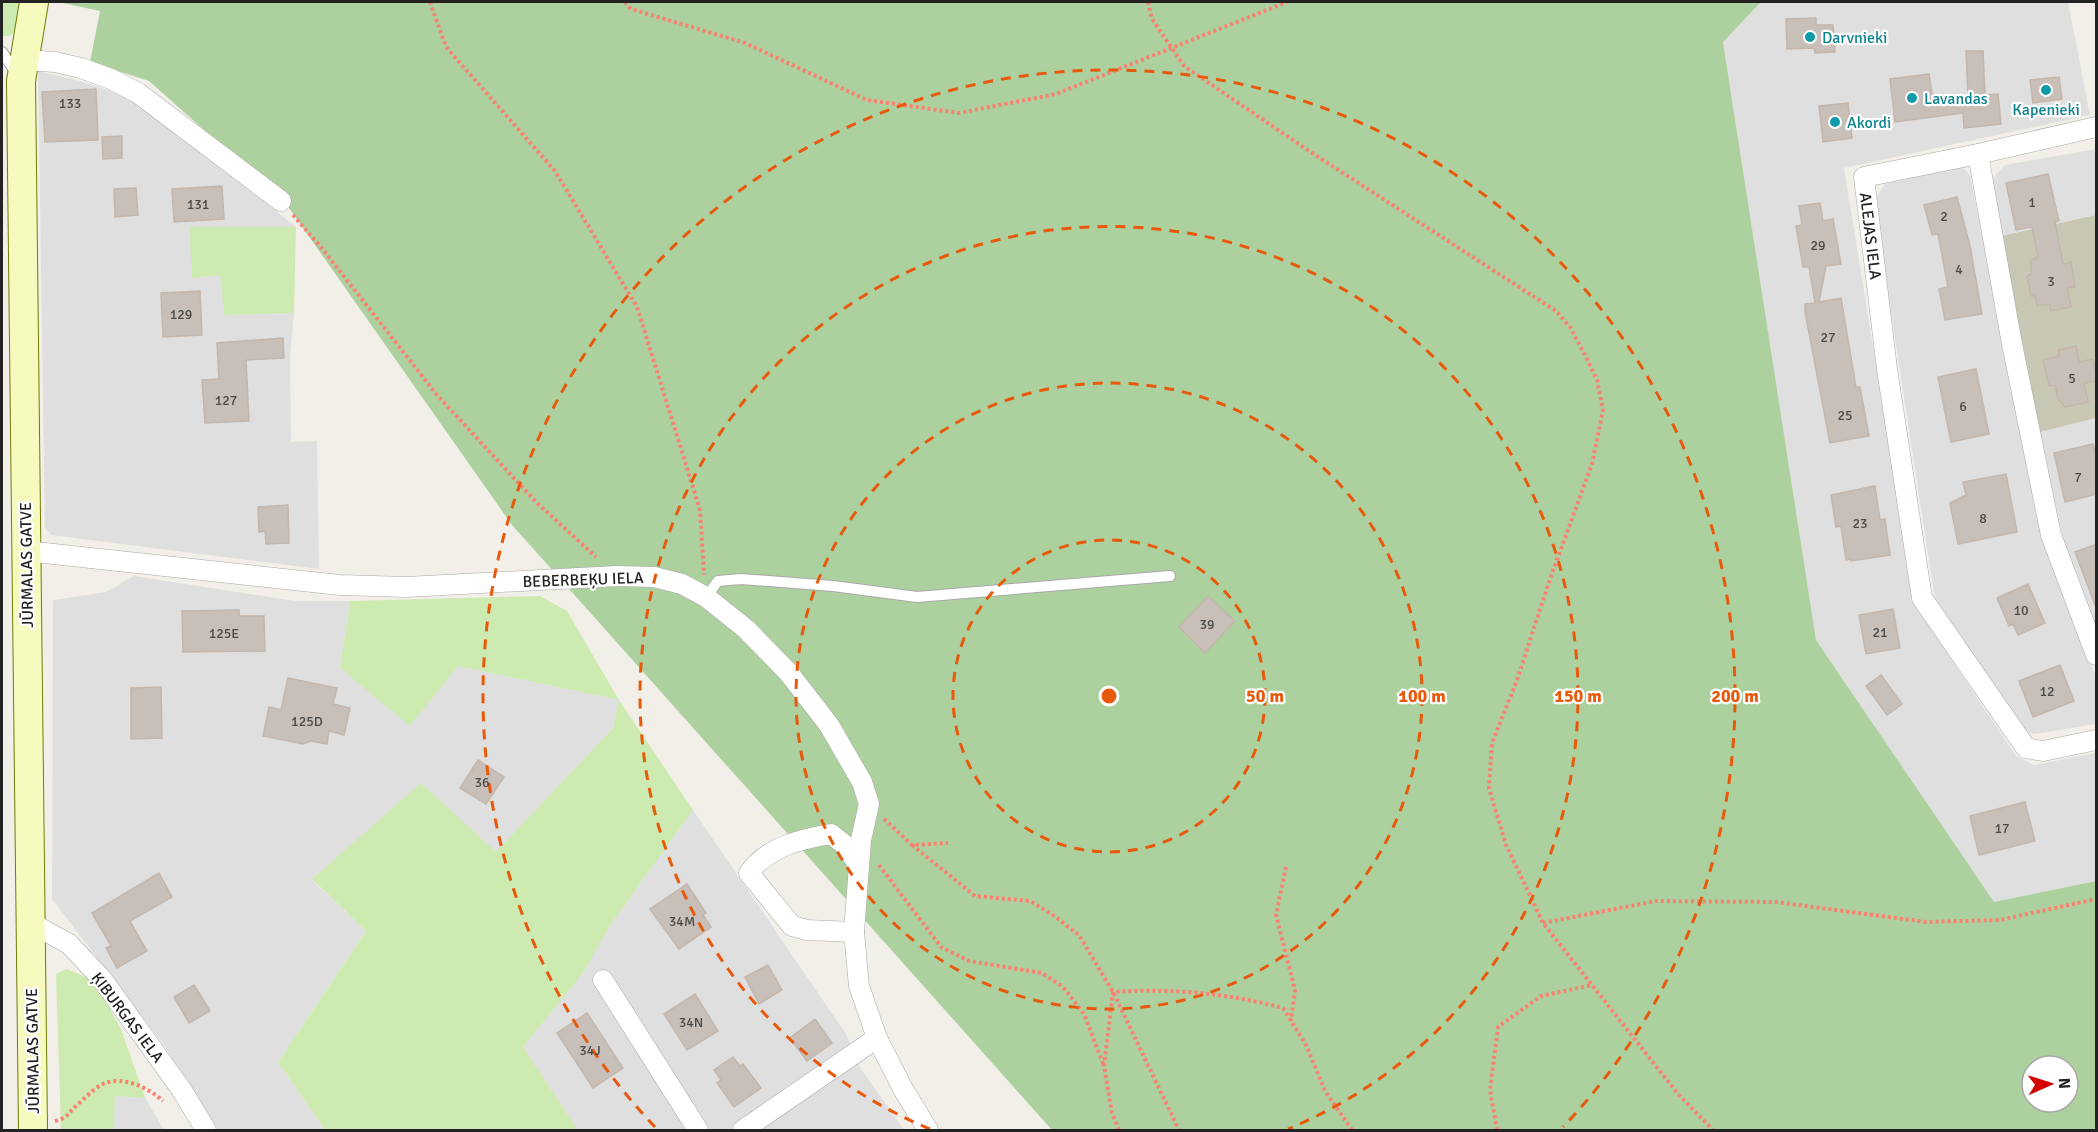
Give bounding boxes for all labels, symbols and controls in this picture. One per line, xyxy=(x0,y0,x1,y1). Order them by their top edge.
place label: Darvnieki xyxy=(1822,28,1887,48)
marker: Darvnieki xyxy=(1803,30,1817,44)
marker: Kapenieki xyxy=(2039,83,2053,97)
place label: Lavandas xyxy=(1924,89,1988,109)
marker: Lavandas xyxy=(1905,91,1919,105)
house number: 133 xyxy=(59,95,81,112)
place label: Kapenieki xyxy=(2012,100,2080,120)
place label: Akordi xyxy=(1847,113,1891,133)
marker: Akordi xyxy=(1828,115,1842,129)
street label: ALEJAS IELA xyxy=(1855,191,1885,281)
house number: 1 xyxy=(2028,194,2036,211)
house number: 131 xyxy=(187,196,209,213)
house number: 2 xyxy=(1940,208,1948,225)
house number: 29 xyxy=(1810,237,1826,254)
house number: 4 xyxy=(1955,261,1963,278)
house number: 3 xyxy=(2047,273,2055,290)
house number: 129 xyxy=(170,306,192,323)
house number: 27 xyxy=(1820,329,1836,346)
house number: 5 xyxy=(2068,370,2076,387)
house number: 127 xyxy=(215,392,237,409)
house number: 6 xyxy=(1959,398,1967,415)
house number: 25 xyxy=(1837,407,1853,424)
house number: 7 xyxy=(2074,469,2082,486)
street label: JŪRMALAS GATVE xyxy=(16,502,38,628)
house number: 8 xyxy=(1979,510,1987,527)
house number: 23 xyxy=(1852,515,1868,532)
street label: BEBERBEĶU IELA xyxy=(522,568,644,592)
house number: 10 xyxy=(2013,602,2029,619)
house number: 39 xyxy=(1199,616,1215,633)
house number: 21 xyxy=(1872,624,1888,641)
house number: 125E xyxy=(209,625,239,642)
house number: 12 xyxy=(2039,683,2055,700)
text: 50 m xyxy=(1246,685,1284,707)
text: 100 m xyxy=(1398,685,1446,707)
text: 150 m xyxy=(1554,685,1602,707)
text: 200 m xyxy=(1711,685,1759,707)
centre of rings xyxy=(1099,686,1119,706)
house number: 125D xyxy=(291,713,323,730)
house number: 36 xyxy=(474,774,490,791)
house number: 17 xyxy=(1994,820,2010,837)
house number: 34M xyxy=(669,913,695,930)
street label: ĶIBURGAS IELA xyxy=(87,968,168,1067)
street label: JŪRMALAS GATVE xyxy=(22,988,44,1114)
house number: 34N xyxy=(679,1014,703,1031)
house number: 34J xyxy=(579,1042,601,1059)
north arrow xyxy=(2020,1054,2080,1114)
text: N xyxy=(2054,1077,2074,1089)

